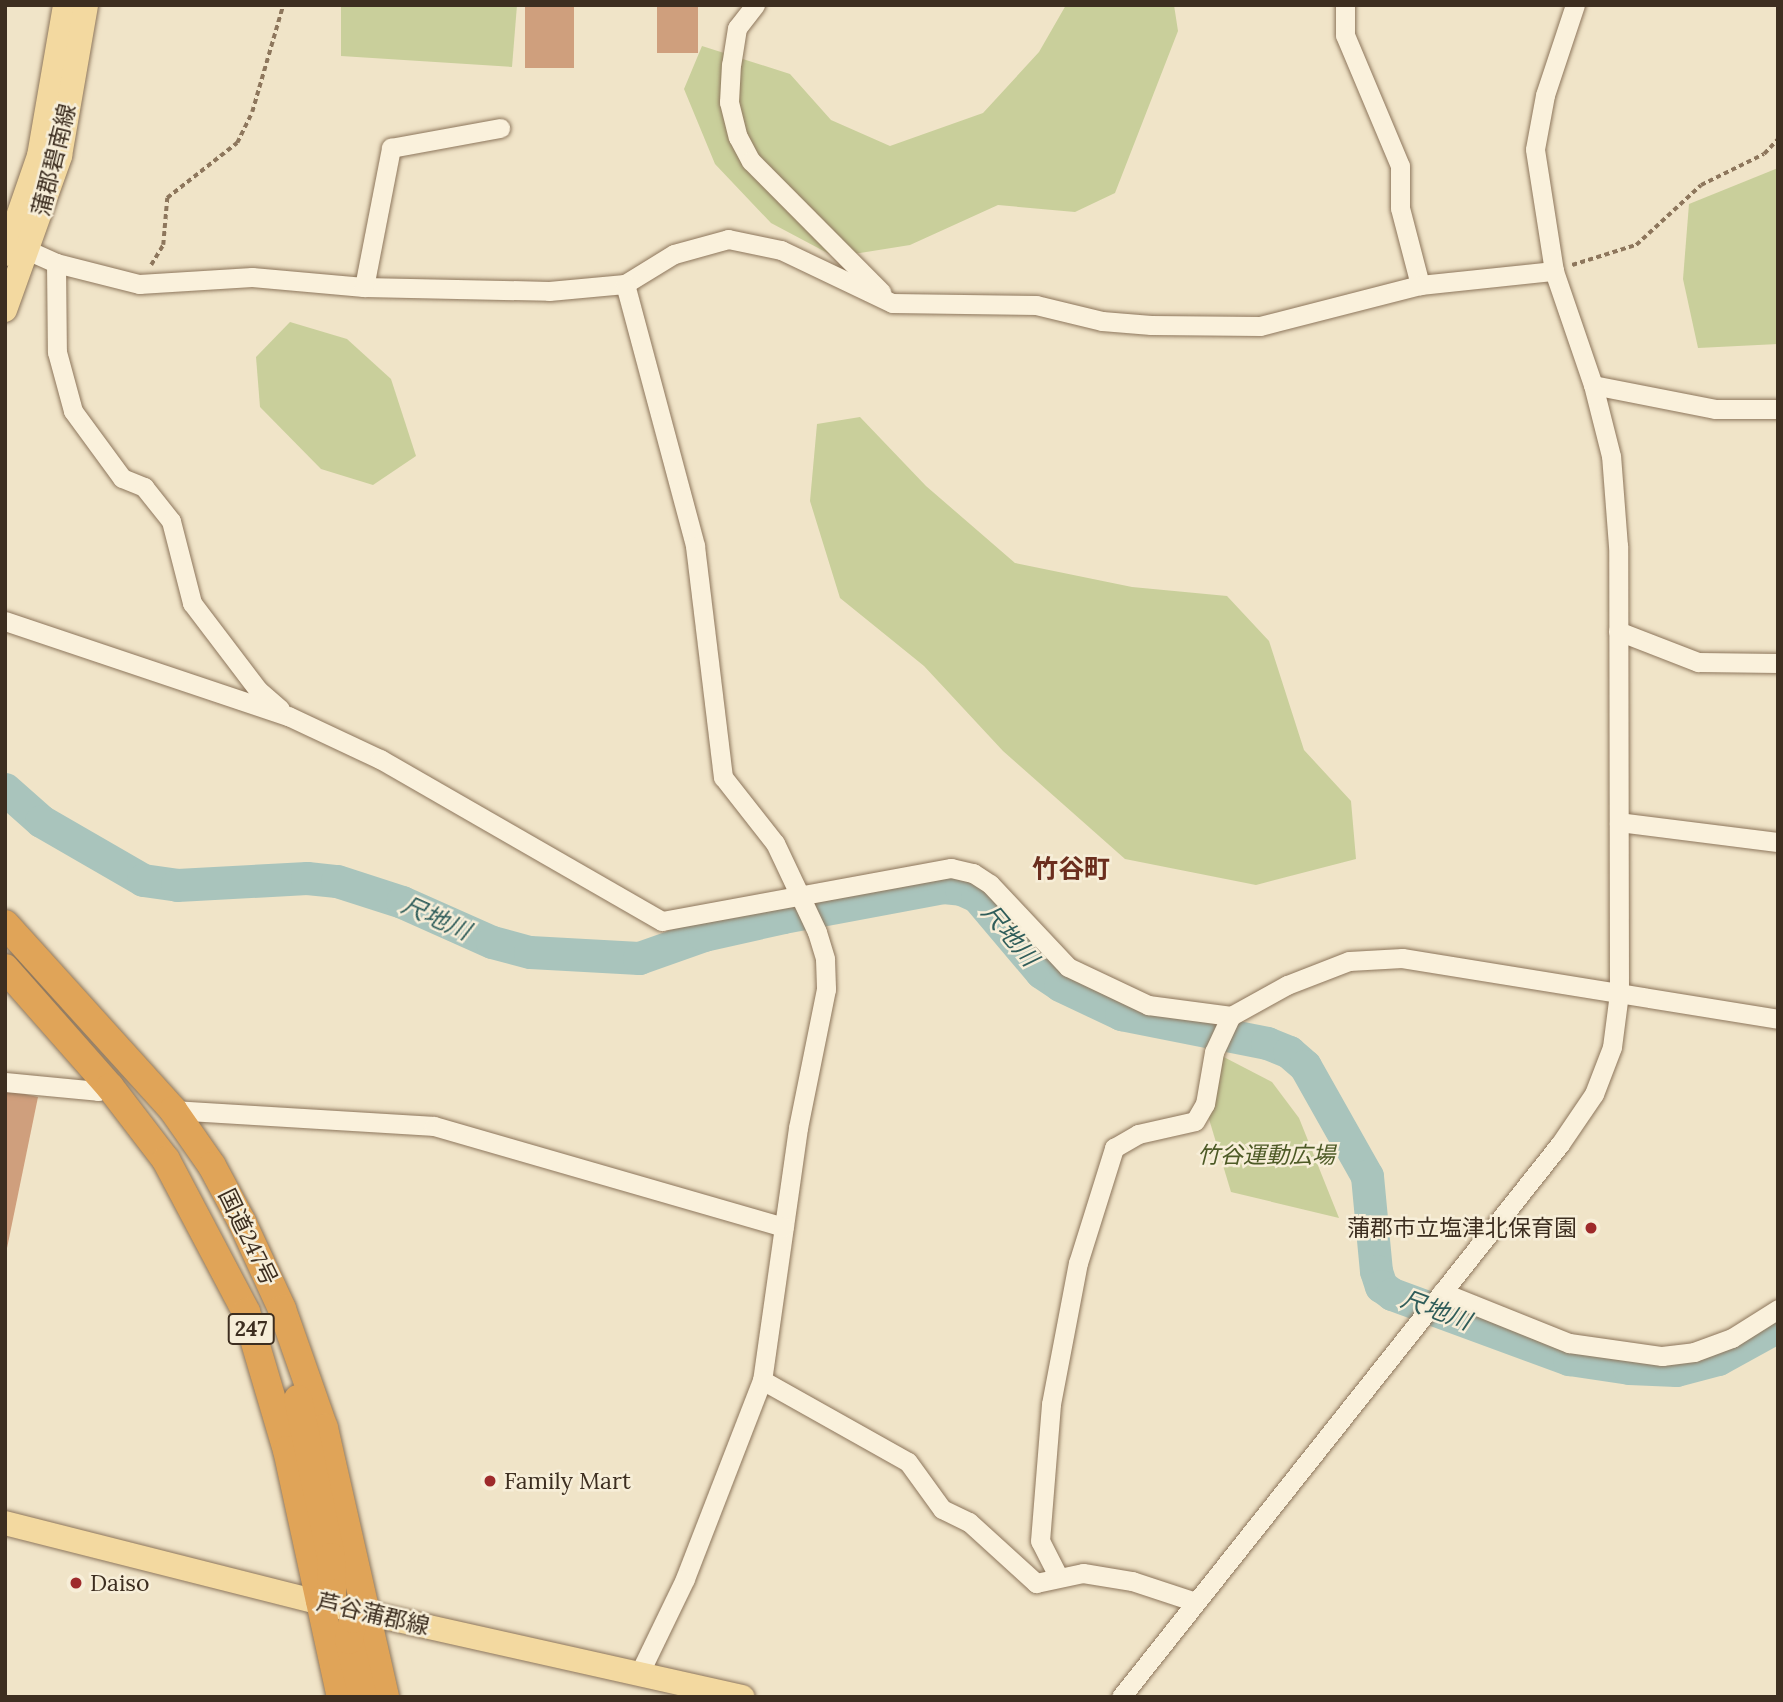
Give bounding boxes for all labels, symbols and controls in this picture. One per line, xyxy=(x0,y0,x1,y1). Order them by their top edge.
street label: 蒲郡碧南線 xyxy=(27,101,81,219)
district label: 竹谷町 xyxy=(1032,853,1110,885)
water label: 尺地川 xyxy=(397,890,475,946)
water label: 尺地川 xyxy=(976,898,1044,972)
park label: 竹谷運動広場 xyxy=(1197,1141,1335,1169)
street label: 国道247号 xyxy=(213,1184,283,1290)
place label: 蒲郡市立塩津北保育園 xyxy=(1347,1214,1577,1242)
marker: 蒲郡市立塩津北保育園 xyxy=(1583,1220,1599,1236)
water label: 尺地川 xyxy=(1397,1284,1475,1336)
road number: 247 xyxy=(226,1312,276,1346)
place label: Family Mart xyxy=(504,1467,631,1495)
marker: Family Mart xyxy=(482,1473,498,1489)
place label: Daiso xyxy=(90,1569,149,1597)
marker: Daiso xyxy=(68,1575,84,1591)
street label: 芦谷蒲郡線 xyxy=(314,1588,432,1640)

